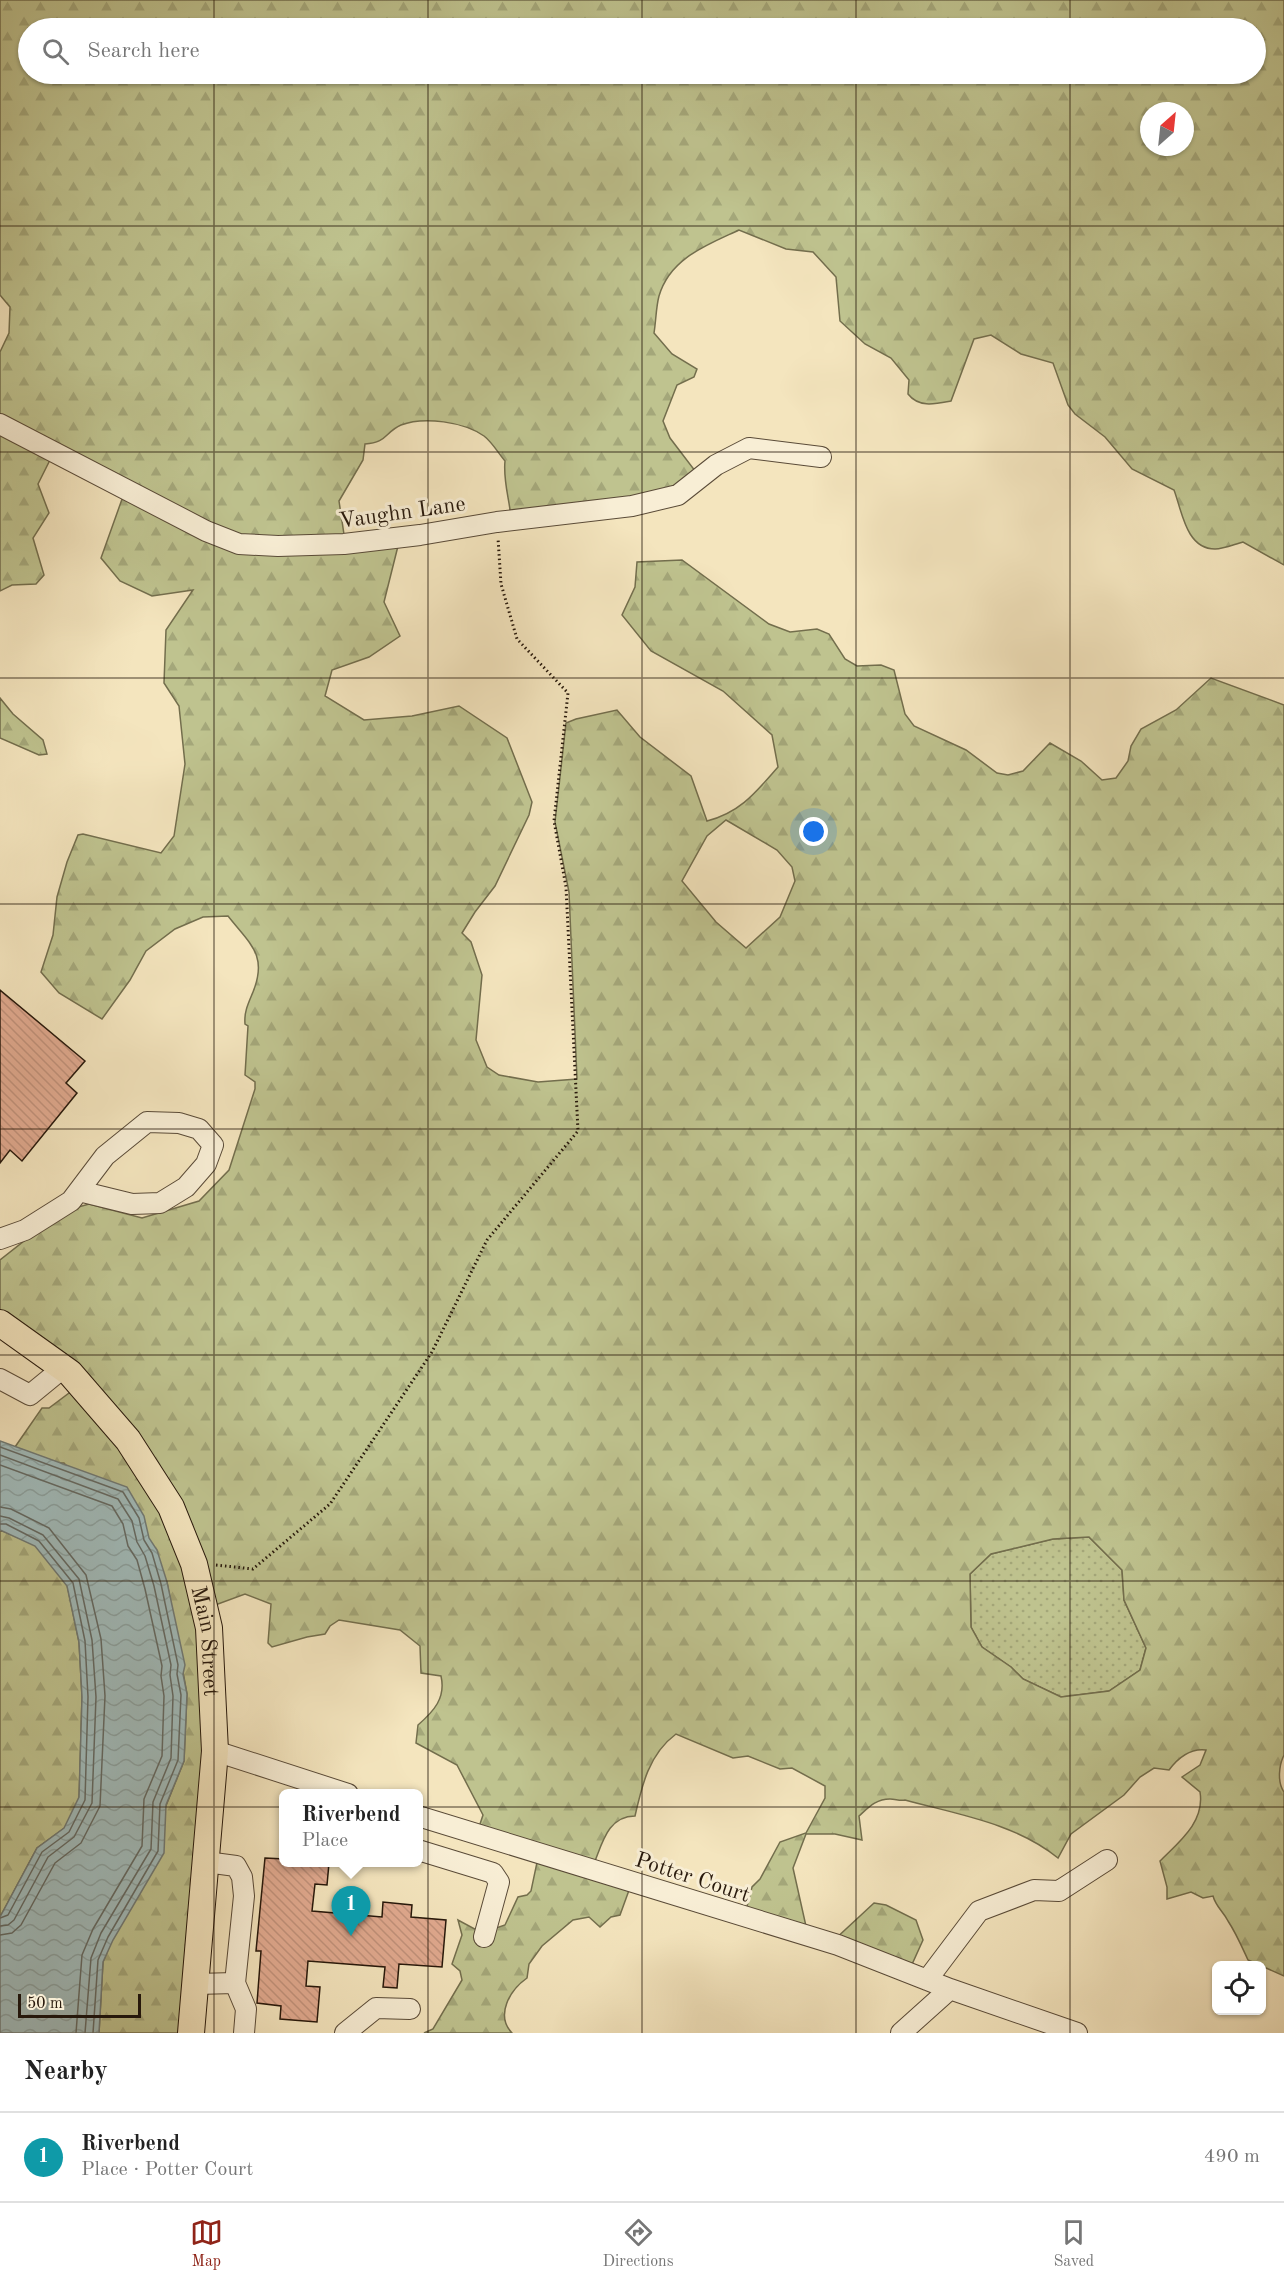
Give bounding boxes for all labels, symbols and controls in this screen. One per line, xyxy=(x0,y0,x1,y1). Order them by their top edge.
search box xyxy=(18,18,1266,84)
icon: search xyxy=(39,35,72,68)
text: Search here xyxy=(87,40,200,62)
north arrow xyxy=(1140,102,1194,156)
street label: Vaughn Lane xyxy=(338,493,467,533)
your location xyxy=(799,817,828,846)
street label: Main Street xyxy=(186,1584,221,1697)
popup xyxy=(279,1789,423,1867)
text: Riverbend xyxy=(301,1804,401,1826)
text: Place xyxy=(301,1831,348,1851)
street label: Potter Court xyxy=(632,1849,753,1907)
pin: 1 xyxy=(332,1886,370,1936)
map controls xyxy=(1212,1961,1266,2015)
button: locate xyxy=(1212,1961,1266,2015)
scale bar xyxy=(18,1991,141,2018)
text: 50 m xyxy=(27,1996,63,2012)
text: Nearby xyxy=(24,2059,108,2085)
text: Riverbend xyxy=(81,2133,180,2155)
text: 1 xyxy=(38,2147,49,2167)
text: 490 m xyxy=(1204,2147,1260,2167)
text: Place · Potter Court xyxy=(81,2160,253,2180)
tab: Map xyxy=(190,2216,223,2272)
tab: Directions xyxy=(603,2216,674,2272)
tab: Saved xyxy=(1053,2216,1094,2272)

